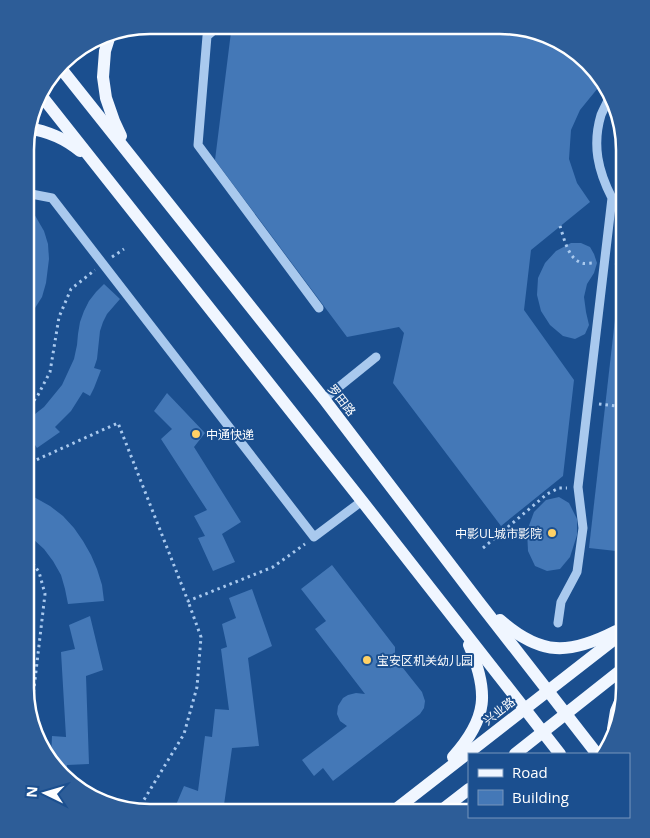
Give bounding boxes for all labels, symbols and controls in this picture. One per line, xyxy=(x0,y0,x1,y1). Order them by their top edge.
street label: 罗田路 xyxy=(324,381,360,419)
place label: 中通快递 xyxy=(206,426,254,443)
marker: 中通快递 xyxy=(190,428,202,440)
place label: 中影UL城市影院 xyxy=(455,525,542,542)
marker: 中影UL城市影院 xyxy=(546,527,558,539)
place label: 宝安区机关幼儿园 xyxy=(377,652,473,669)
marker: 宝安区机关幼儿园 xyxy=(361,654,373,666)
street label: 兴业路 xyxy=(480,693,518,729)
legend xyxy=(468,753,630,818)
text: Road xyxy=(512,762,548,782)
north arrow xyxy=(20,768,70,818)
text: N xyxy=(22,785,42,798)
text: Building xyxy=(512,787,569,807)

